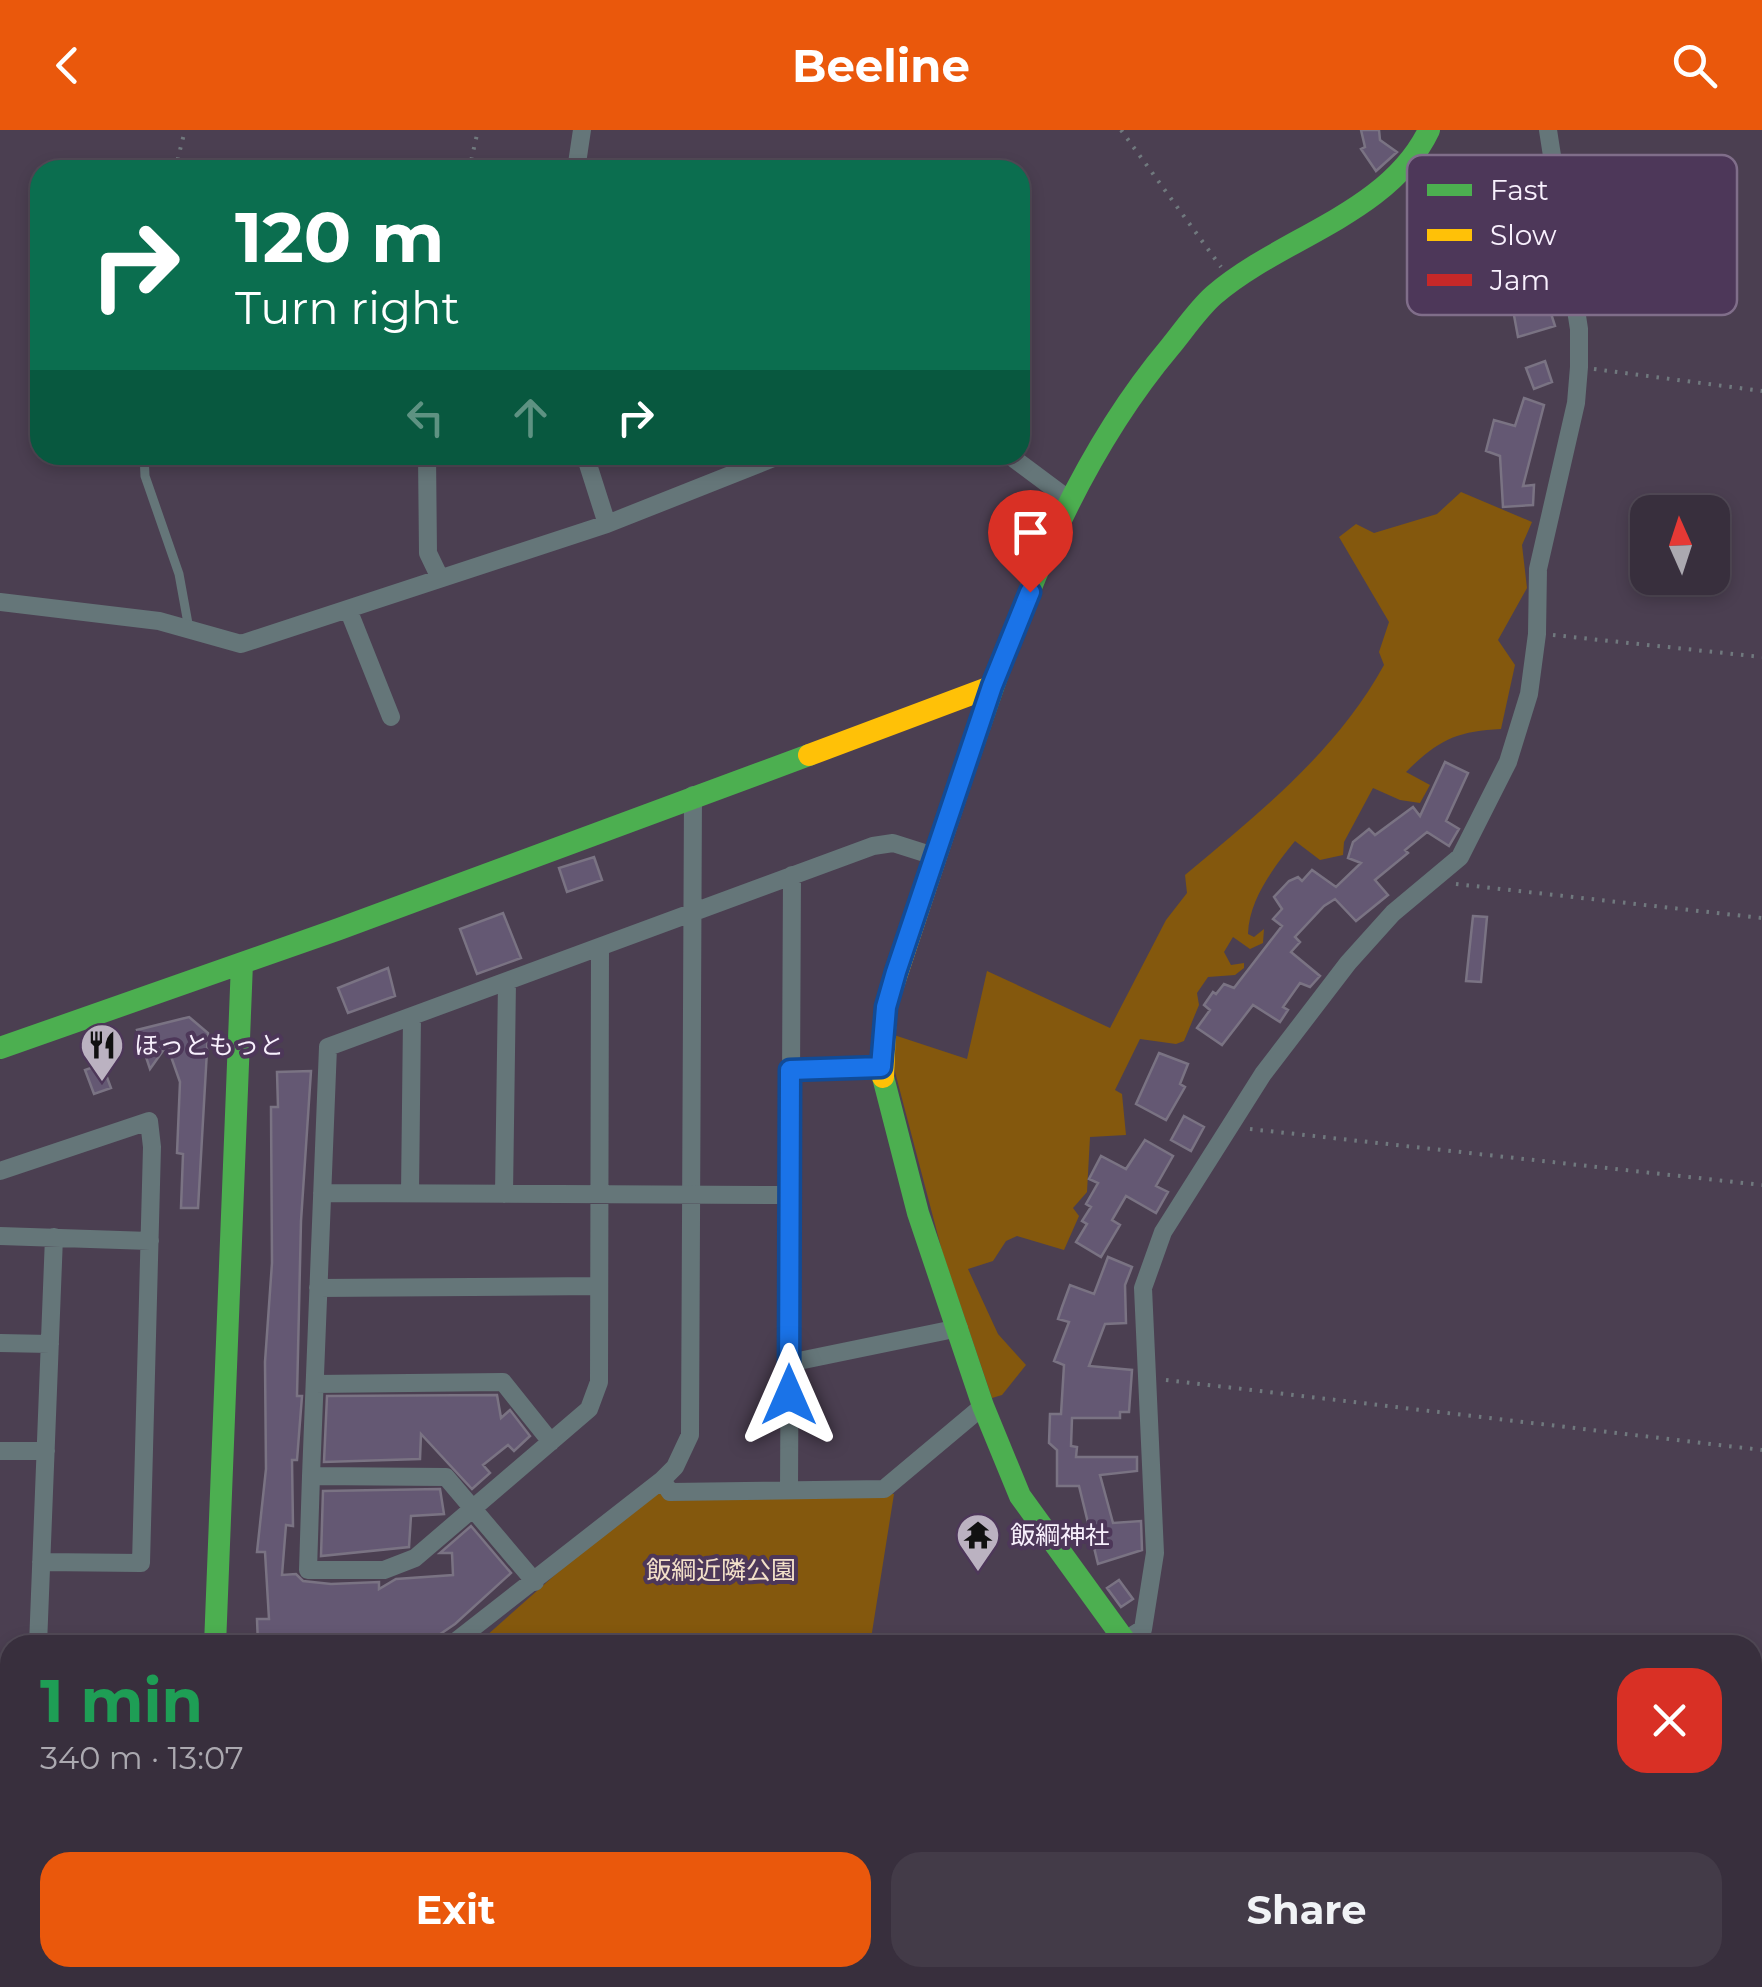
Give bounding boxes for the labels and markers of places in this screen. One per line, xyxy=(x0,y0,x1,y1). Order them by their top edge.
pin xyxy=(988,490,1073,593)
restaurant icon: ほっともっと xyxy=(79,1022,125,1083)
place label: ほっともっと xyxy=(134,1030,284,1060)
temple icon: 飯綱神社 xyxy=(955,1512,1001,1573)
place label: 飯綱神社 xyxy=(1010,1520,1110,1550)

